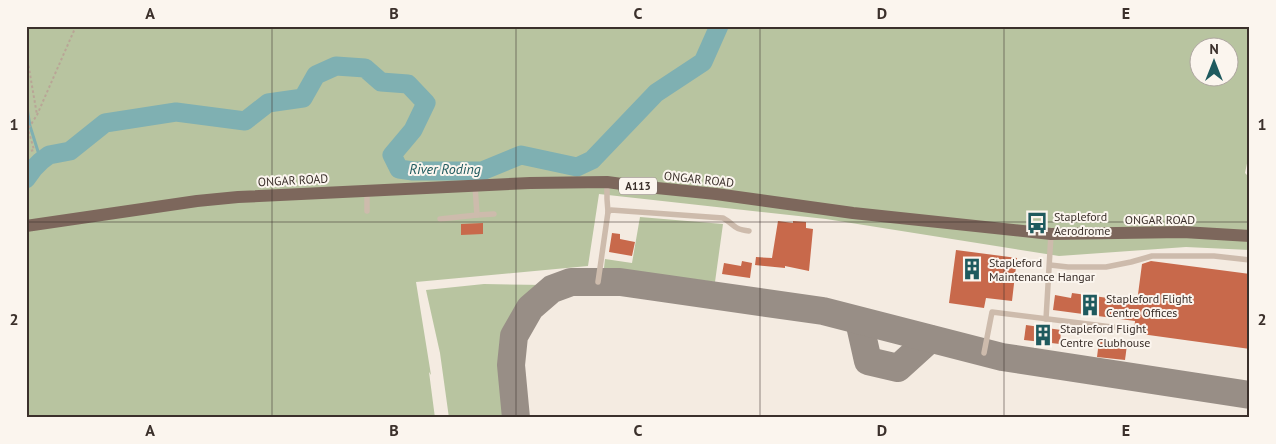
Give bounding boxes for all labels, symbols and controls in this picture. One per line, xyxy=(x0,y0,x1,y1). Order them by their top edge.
text: A xyxy=(145,3,155,23)
text: B xyxy=(389,3,399,23)
text: C xyxy=(634,3,643,23)
text: D xyxy=(877,3,887,23)
text: E xyxy=(1122,3,1130,23)
north arrow xyxy=(1188,38,1238,88)
text: N xyxy=(1209,40,1219,58)
text: 1 xyxy=(9,114,19,134)
text: 1 xyxy=(1257,114,1267,134)
water label: River Roding xyxy=(409,160,481,178)
street label: ONGAR ROAD xyxy=(663,168,735,190)
street label: ONGAR ROAD xyxy=(257,171,329,189)
road number: A113 xyxy=(619,178,657,195)
place label: Stapleford Aerodrome xyxy=(1054,209,1110,238)
bus stop icon: Stapleford Aerodrome xyxy=(1024,210,1050,236)
street label: ONGAR ROAD xyxy=(1125,212,1195,227)
place label: Stapleford Maintenance Hangar xyxy=(989,255,1095,284)
building icon: Stapleford Maintenance Hangar xyxy=(959,256,985,282)
place label: Stapleford Flight Centre Offices xyxy=(1106,291,1192,320)
building icon: Stapleford Flight Centre Offices xyxy=(1077,292,1103,318)
text: 2 xyxy=(9,309,19,329)
text: 2 xyxy=(1257,309,1267,329)
place label: Stapleford Flight Centre Clubhouse xyxy=(1060,321,1150,350)
building icon: Stapleford Flight Centre Clubhouse xyxy=(1030,322,1056,348)
text: A xyxy=(145,420,155,440)
text: B xyxy=(389,420,399,440)
text: C xyxy=(634,420,643,440)
text: D xyxy=(877,420,887,440)
text: E xyxy=(1122,420,1130,440)

